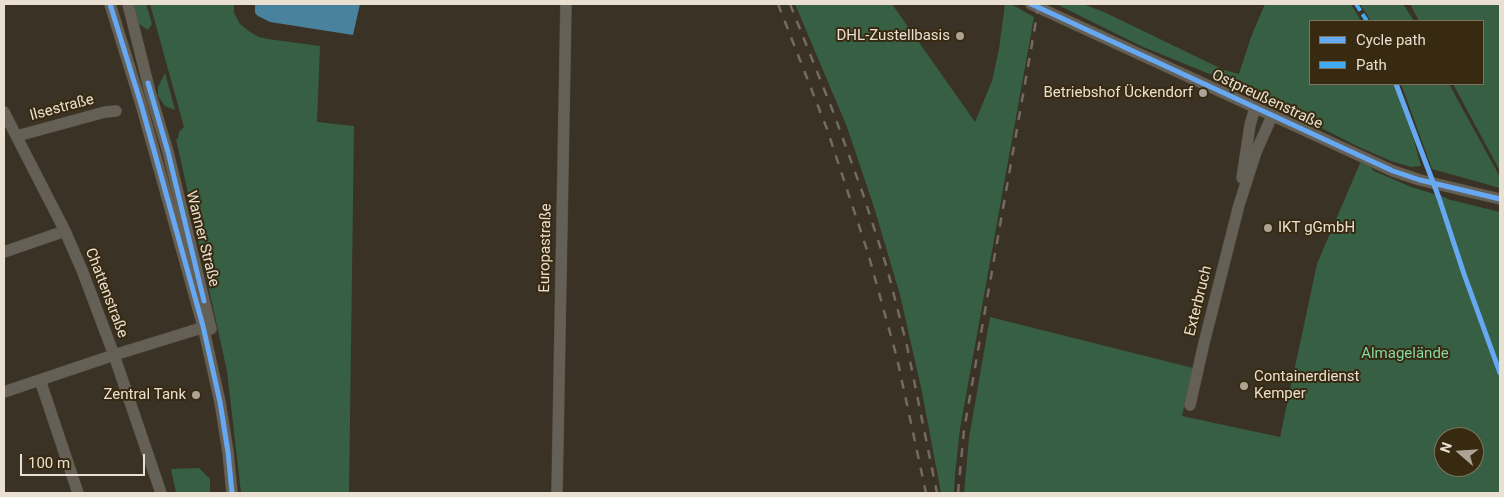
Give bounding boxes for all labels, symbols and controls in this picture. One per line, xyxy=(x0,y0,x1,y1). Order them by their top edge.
legend xyxy=(1309,20,1484,85)
place label: DHL-Zustellbasis xyxy=(837,27,950,45)
marker: DHL-Zustellbasis xyxy=(954,30,966,42)
text: Cycle path xyxy=(1356,31,1426,49)
text: Path xyxy=(1356,56,1387,74)
street label: Ostpreußenstraße xyxy=(1209,66,1325,134)
place label: Betriebshof Ückendorf xyxy=(1043,84,1193,102)
marker: Betriebshof Ückendorf xyxy=(1197,87,1209,99)
street label: Ilsestraße xyxy=(28,91,96,125)
street label: Wanner Straße xyxy=(181,189,223,289)
street label: Europastraße xyxy=(536,203,556,293)
place label: IKT gGmbH xyxy=(1278,219,1355,237)
marker: IKT gGmbH xyxy=(1262,222,1274,234)
street label: Chattenstraße xyxy=(81,246,131,340)
street label: Exterbruch xyxy=(1182,264,1216,338)
park label: Almagelände xyxy=(1361,345,1449,363)
place label: Containerdienst Kemper xyxy=(1254,368,1359,403)
marker: Containerdienst Kemper xyxy=(1238,380,1250,392)
place label: Zentral Tank xyxy=(104,386,186,404)
marker: Zentral Tank xyxy=(190,389,202,401)
north arrow xyxy=(1434,427,1484,477)
text: N xyxy=(1437,440,1455,455)
scale bar xyxy=(22,444,148,476)
text: 100 m xyxy=(28,454,70,472)

